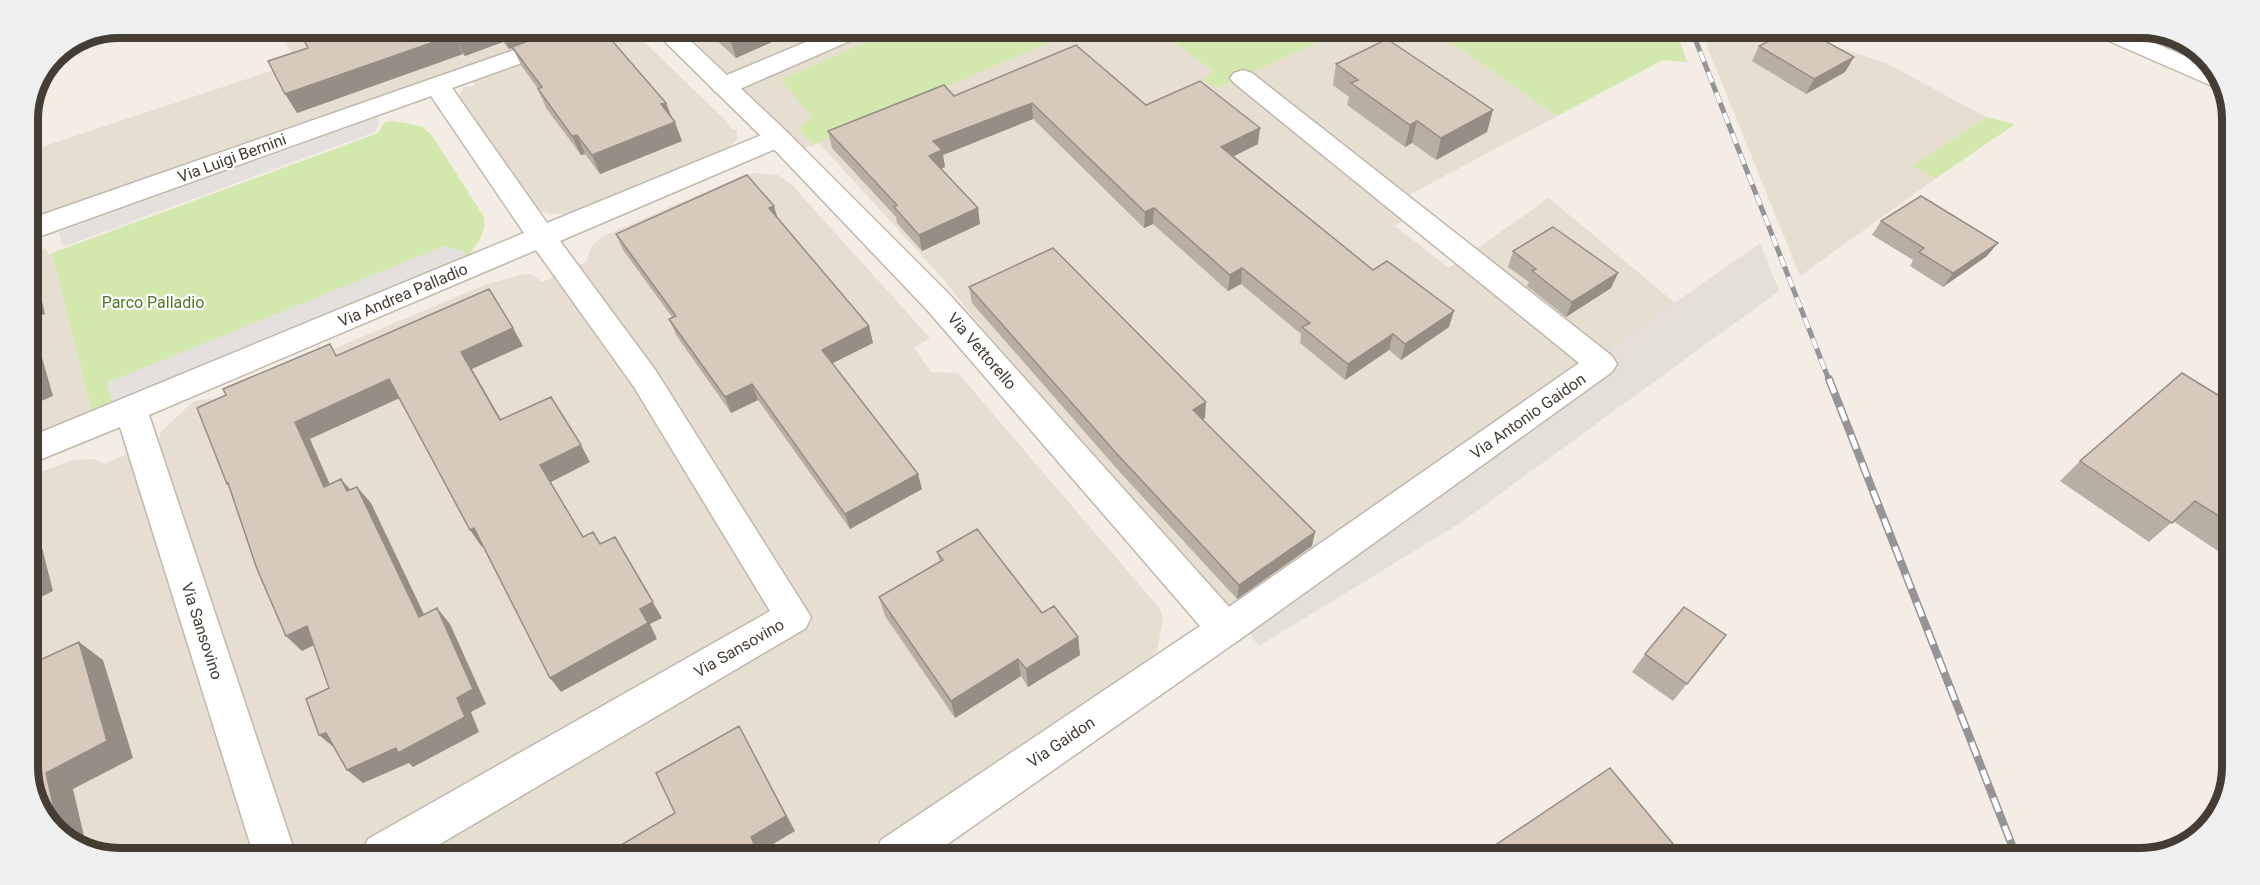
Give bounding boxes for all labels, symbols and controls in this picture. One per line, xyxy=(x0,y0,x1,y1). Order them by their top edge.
street label: Via Luigi Bernini xyxy=(175,130,289,186)
street label: Via Andrea Palladio xyxy=(335,259,471,331)
park label: Parco Palladio xyxy=(102,293,204,312)
street label: Via Vettorello xyxy=(944,309,1020,393)
street label: Via Antonio Gaidon xyxy=(1467,369,1589,463)
street label: Via Sansovino xyxy=(177,580,227,682)
street label: Via Sansovino xyxy=(691,615,787,681)
street label: Via Gaidon xyxy=(1024,713,1098,771)

